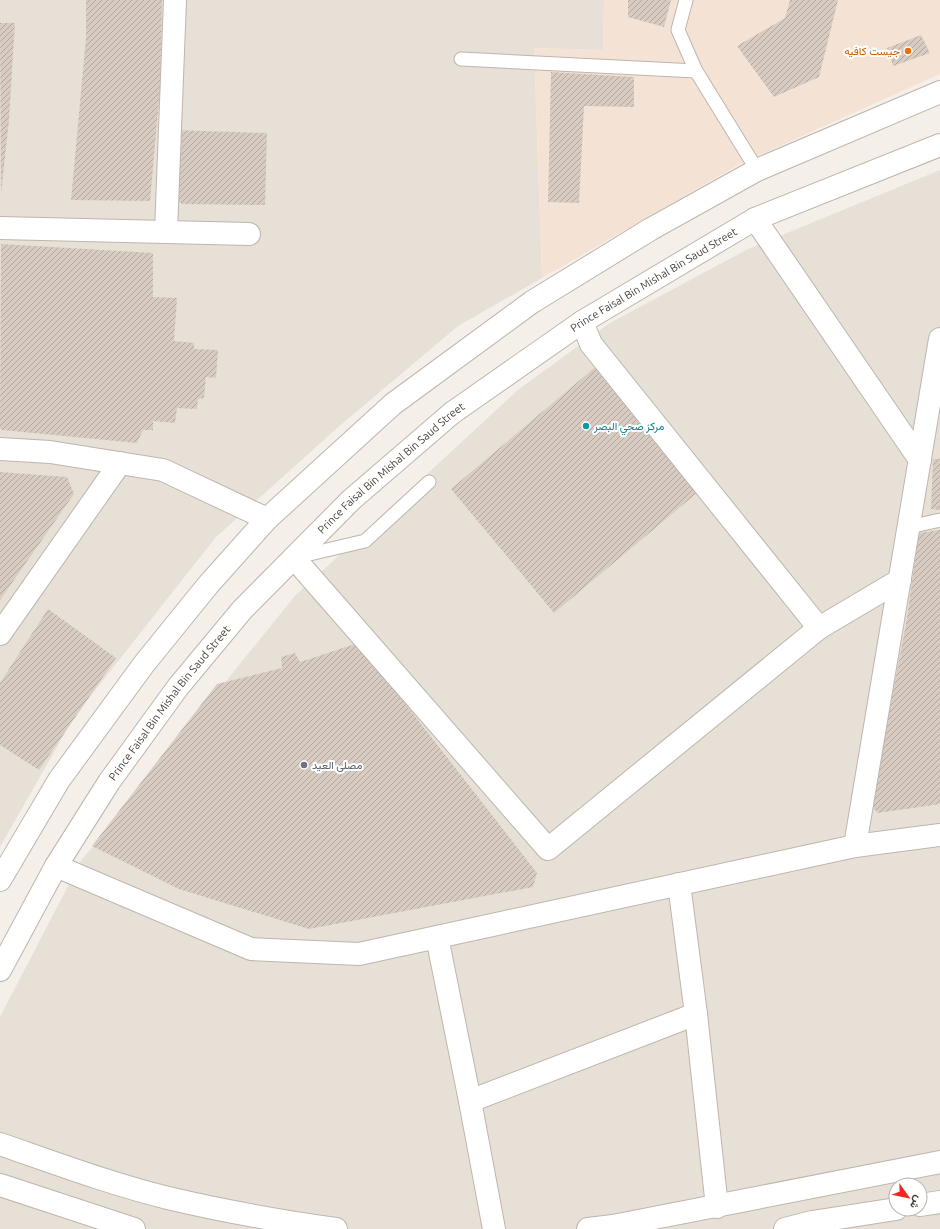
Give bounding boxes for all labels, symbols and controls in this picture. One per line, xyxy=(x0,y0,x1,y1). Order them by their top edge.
place label: جيست كافيه xyxy=(844,45,900,58)
marker: جيست كافيه xyxy=(903,46,913,56)
street label: Prince Faisal Bin Mishal Bin Saud Street xyxy=(568,225,740,334)
street label: Prince Faisal Bin Mishal Bin Saud Street xyxy=(315,400,467,536)
place label: مركز صحي البصر xyxy=(593,420,664,436)
marker: مركز صحي البصر xyxy=(581,421,591,431)
street label: Prince Faisal Bin Mishal Bin Saud Street xyxy=(106,623,233,783)
place label: مصلى العيد xyxy=(312,759,362,772)
marker: مصلى العيد xyxy=(299,760,309,770)
north arrow xyxy=(888,1177,928,1217)
text: ش xyxy=(907,1193,925,1211)

